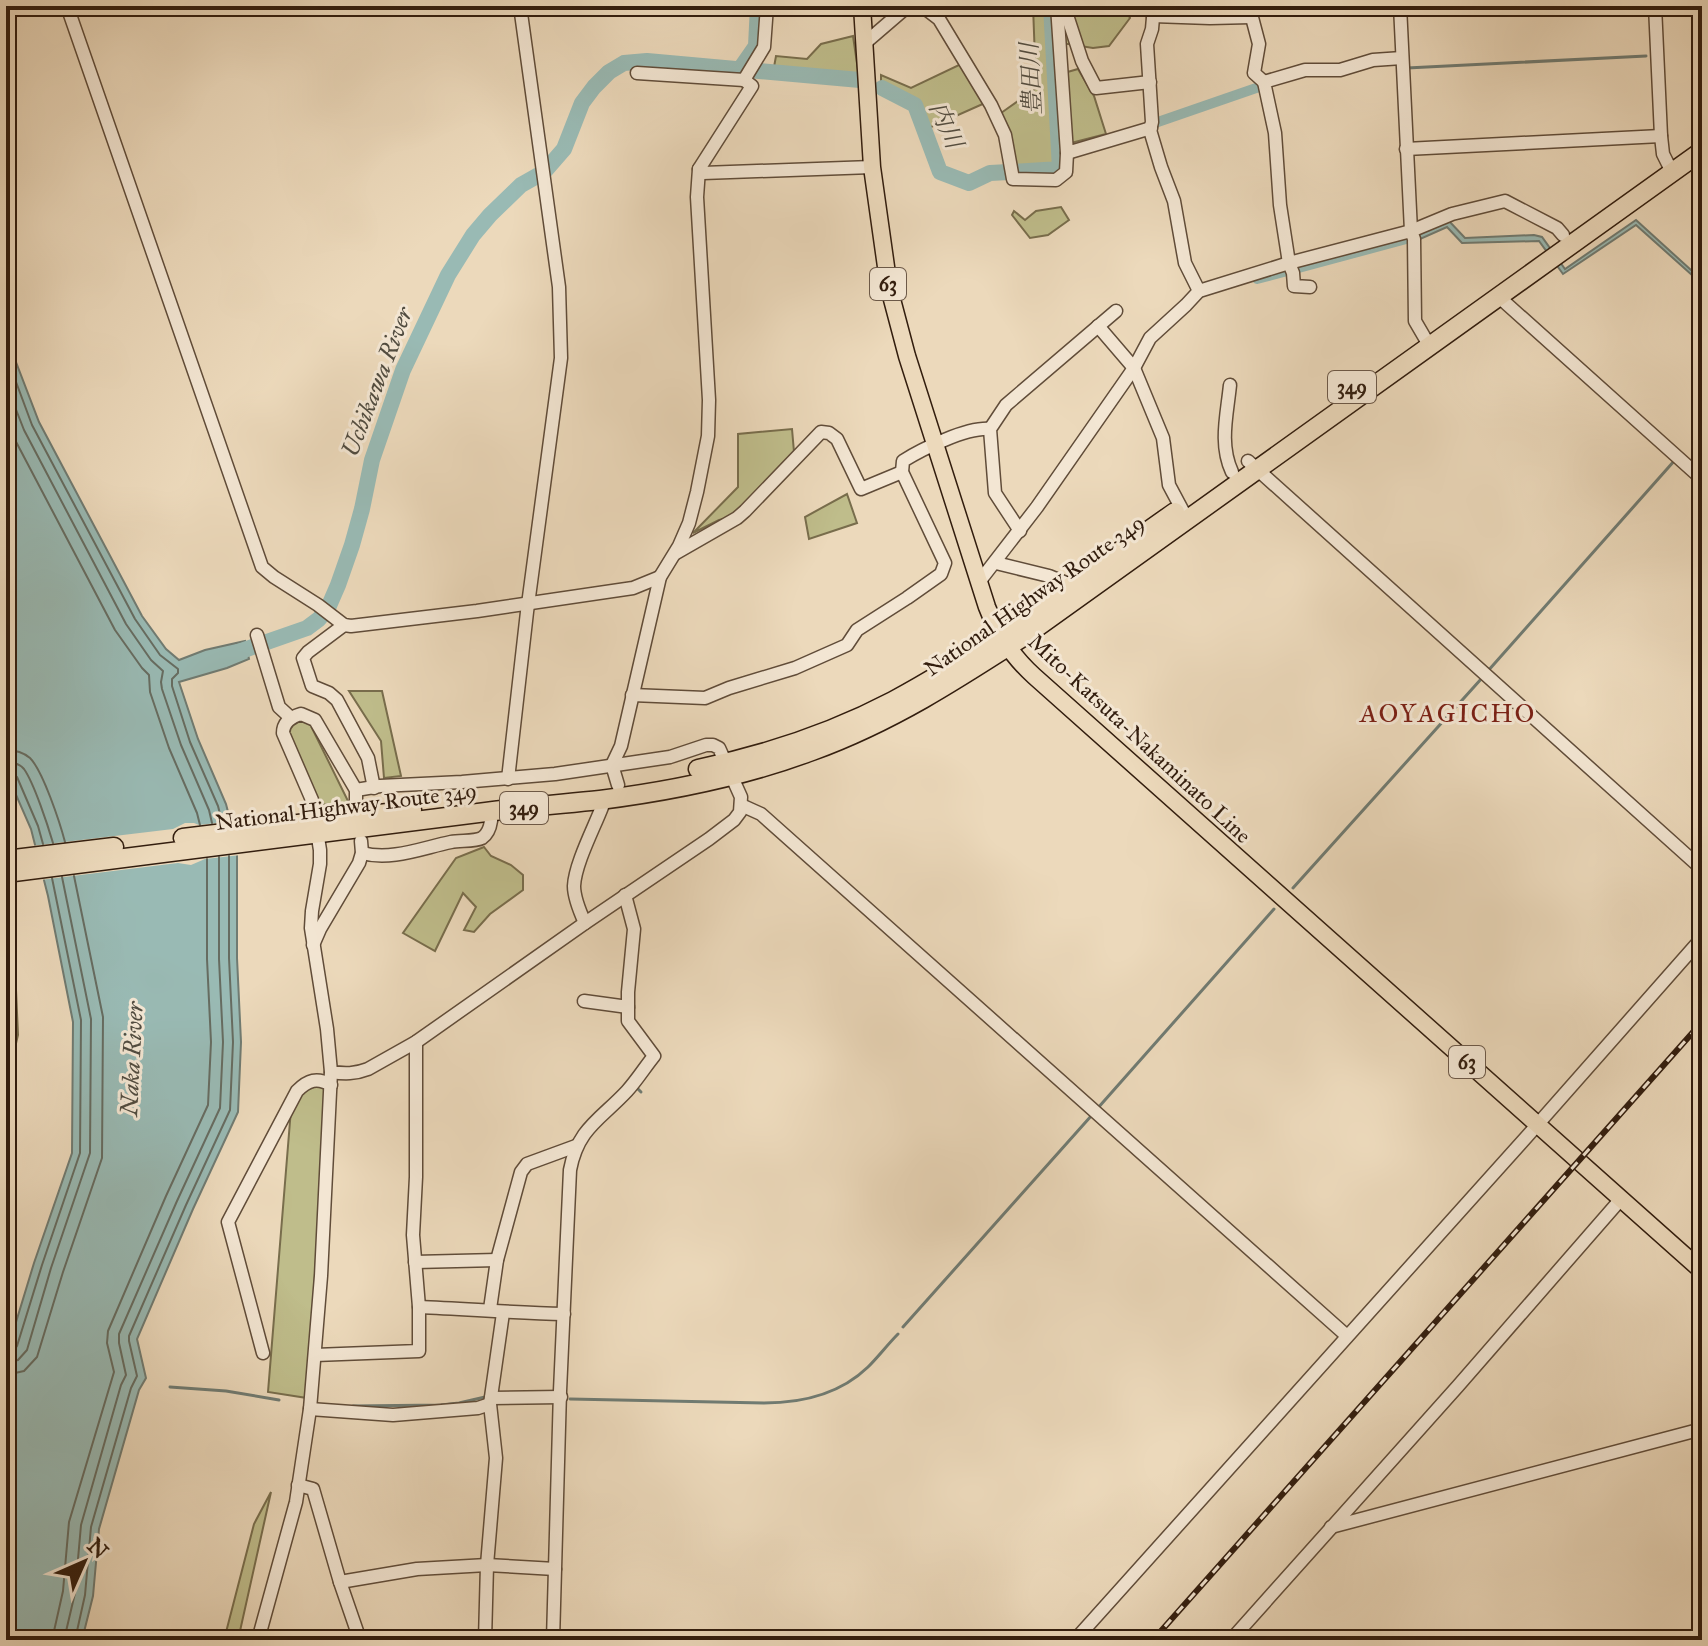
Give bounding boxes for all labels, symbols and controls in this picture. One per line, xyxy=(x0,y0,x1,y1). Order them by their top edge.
water label: 豊田川 xyxy=(1014,39,1048,116)
water label: 内川 xyxy=(923,97,971,156)
road number: 63 xyxy=(870,268,906,300)
water label: Uchikawa River xyxy=(335,301,420,461)
road number: 349 xyxy=(1328,371,1376,403)
street label: National Highway Route 349 xyxy=(919,509,1150,682)
street label: Mito-Katsuta-Nakaminato Line xyxy=(1023,628,1257,849)
district label: AOYAGICHO xyxy=(1359,697,1536,729)
street label: National Highway Route 349 xyxy=(214,777,478,836)
road number: 349 xyxy=(500,792,548,824)
water label: Naka River xyxy=(114,999,150,1119)
road number: 63 xyxy=(1449,1046,1485,1078)
north arrow xyxy=(44,1522,124,1602)
text: N xyxy=(82,1532,114,1565)

